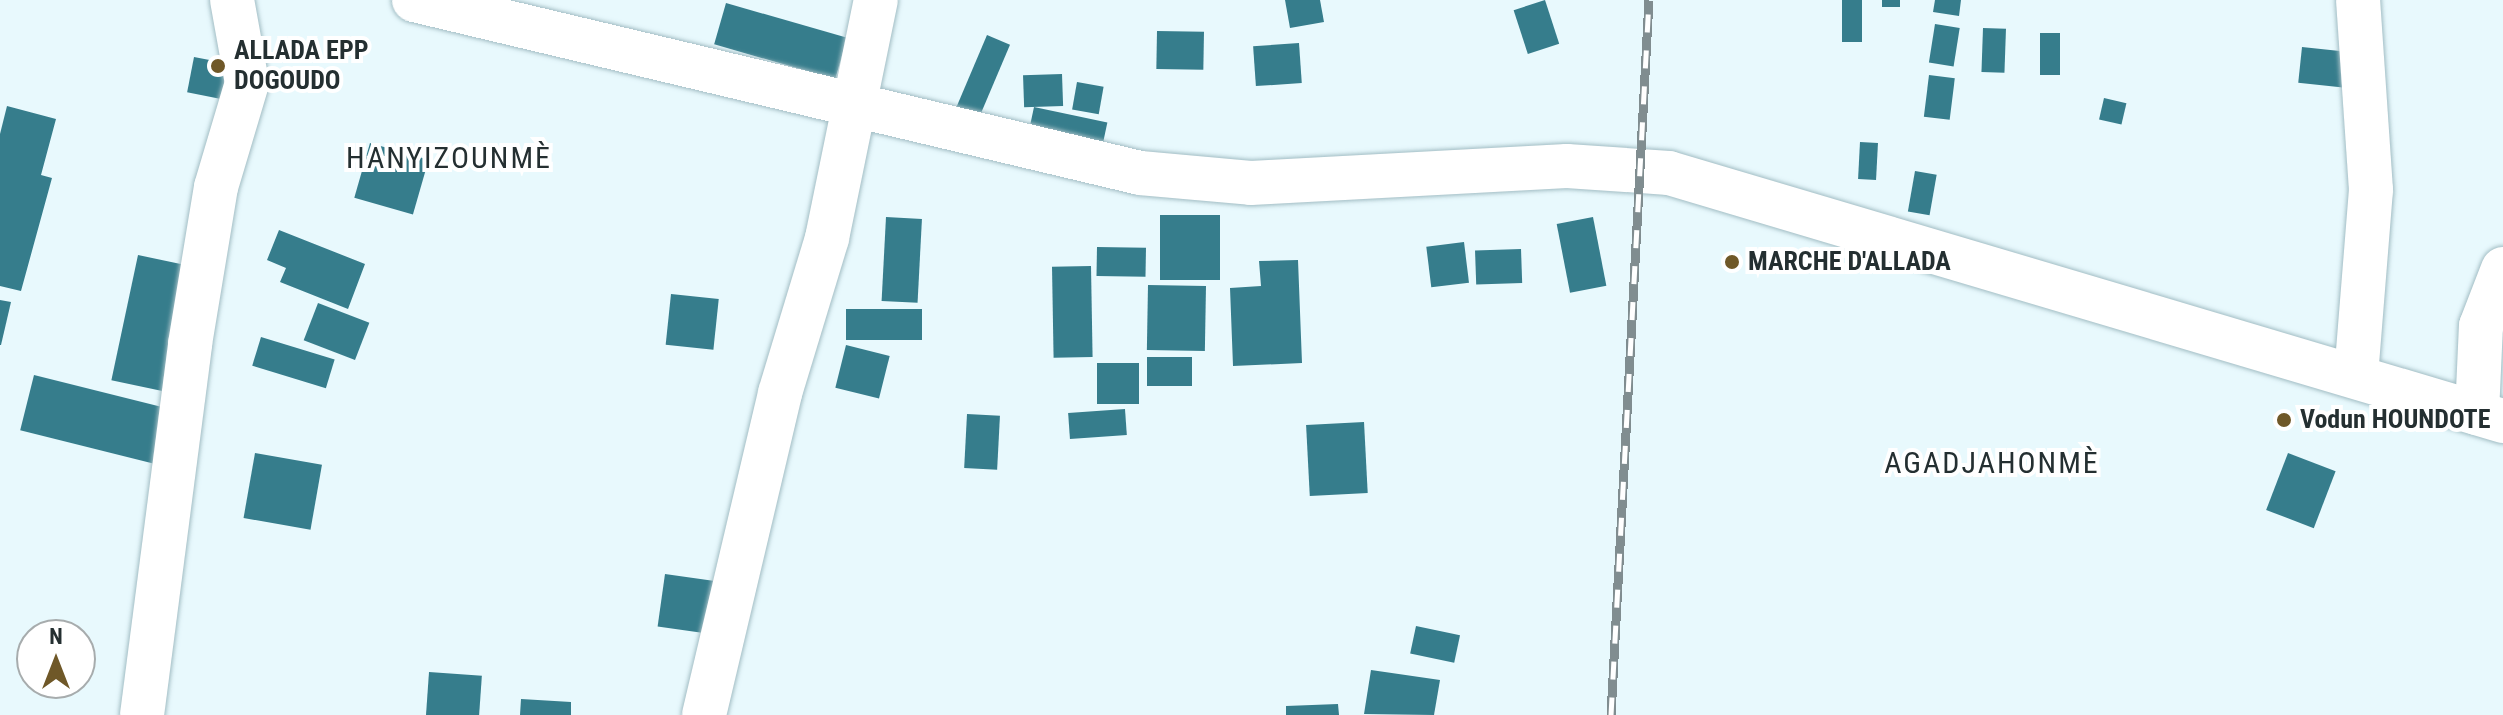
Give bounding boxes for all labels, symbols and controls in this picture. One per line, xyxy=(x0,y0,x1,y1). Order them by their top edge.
place label: ALLADA EPP DOGOUDO xyxy=(234,35,368,96)
marker: ALLADA EPP DOGOUDO xyxy=(209,57,227,75)
district label: HANYIZOUNMÈ xyxy=(346,140,552,176)
place label: MARCHE D'ALLADA xyxy=(1748,246,1951,278)
marker: MARCHE D'ALLADA xyxy=(1723,253,1741,271)
place label: Vodun HOUNDOTE xyxy=(2300,404,2490,436)
marker: Vodun HOUNDOTE xyxy=(2275,411,2293,429)
district label: AGADJAHONMÈ xyxy=(1884,445,2100,481)
north arrow xyxy=(16,619,96,699)
text: N xyxy=(49,624,63,649)

